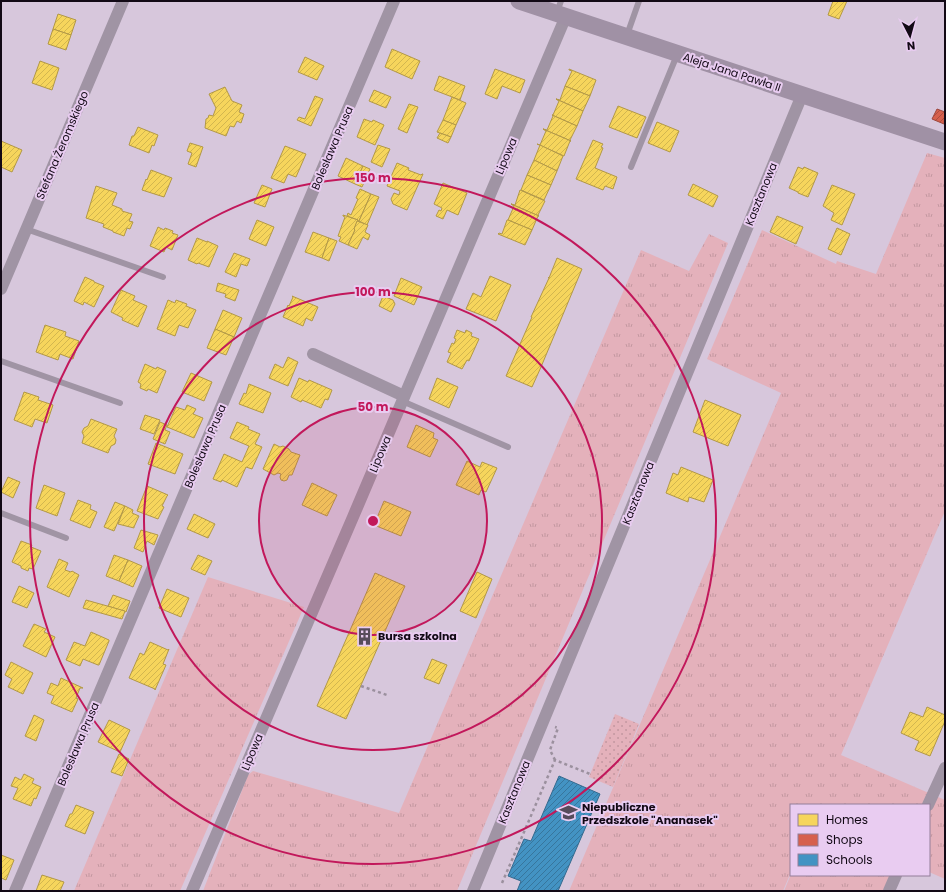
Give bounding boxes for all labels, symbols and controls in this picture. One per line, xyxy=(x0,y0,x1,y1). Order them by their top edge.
north arrow xyxy=(890,16,930,56)
text: N xyxy=(906,38,916,54)
street label: Aleja Jana Pawła II xyxy=(681,49,783,95)
street label: Stefana Żeromskiego xyxy=(32,88,92,202)
street label: Bolesława Prusa xyxy=(307,104,357,192)
street label: Lipowa xyxy=(491,135,521,177)
street label: Kasztanowa xyxy=(741,160,781,228)
text: 150 m xyxy=(355,169,391,186)
text: 100 m xyxy=(355,283,391,300)
text: 50 m xyxy=(358,398,389,415)
street label: Bolesława Prusa xyxy=(180,402,230,490)
street label: Lipowa xyxy=(365,433,395,475)
street label: Kasztanowa xyxy=(618,459,658,527)
centre of rings xyxy=(366,514,380,528)
building icon: Bursa szkolna xyxy=(355,626,375,646)
place label: Bursa szkolna xyxy=(378,628,457,644)
street label: Bolesława Prusa xyxy=(53,700,103,788)
street label: Lipowa xyxy=(237,731,267,773)
street label: Kasztanowa xyxy=(494,758,534,826)
place label: Niepubliczne Przedszkole "Ananasek" xyxy=(582,799,718,828)
school or university icon: Niepubliczne Przedszkole "Ananasek" xyxy=(559,803,579,823)
legend xyxy=(790,804,930,876)
text: Homes xyxy=(826,811,868,828)
text: Shops xyxy=(826,831,863,848)
text: Schools xyxy=(826,851,873,868)

